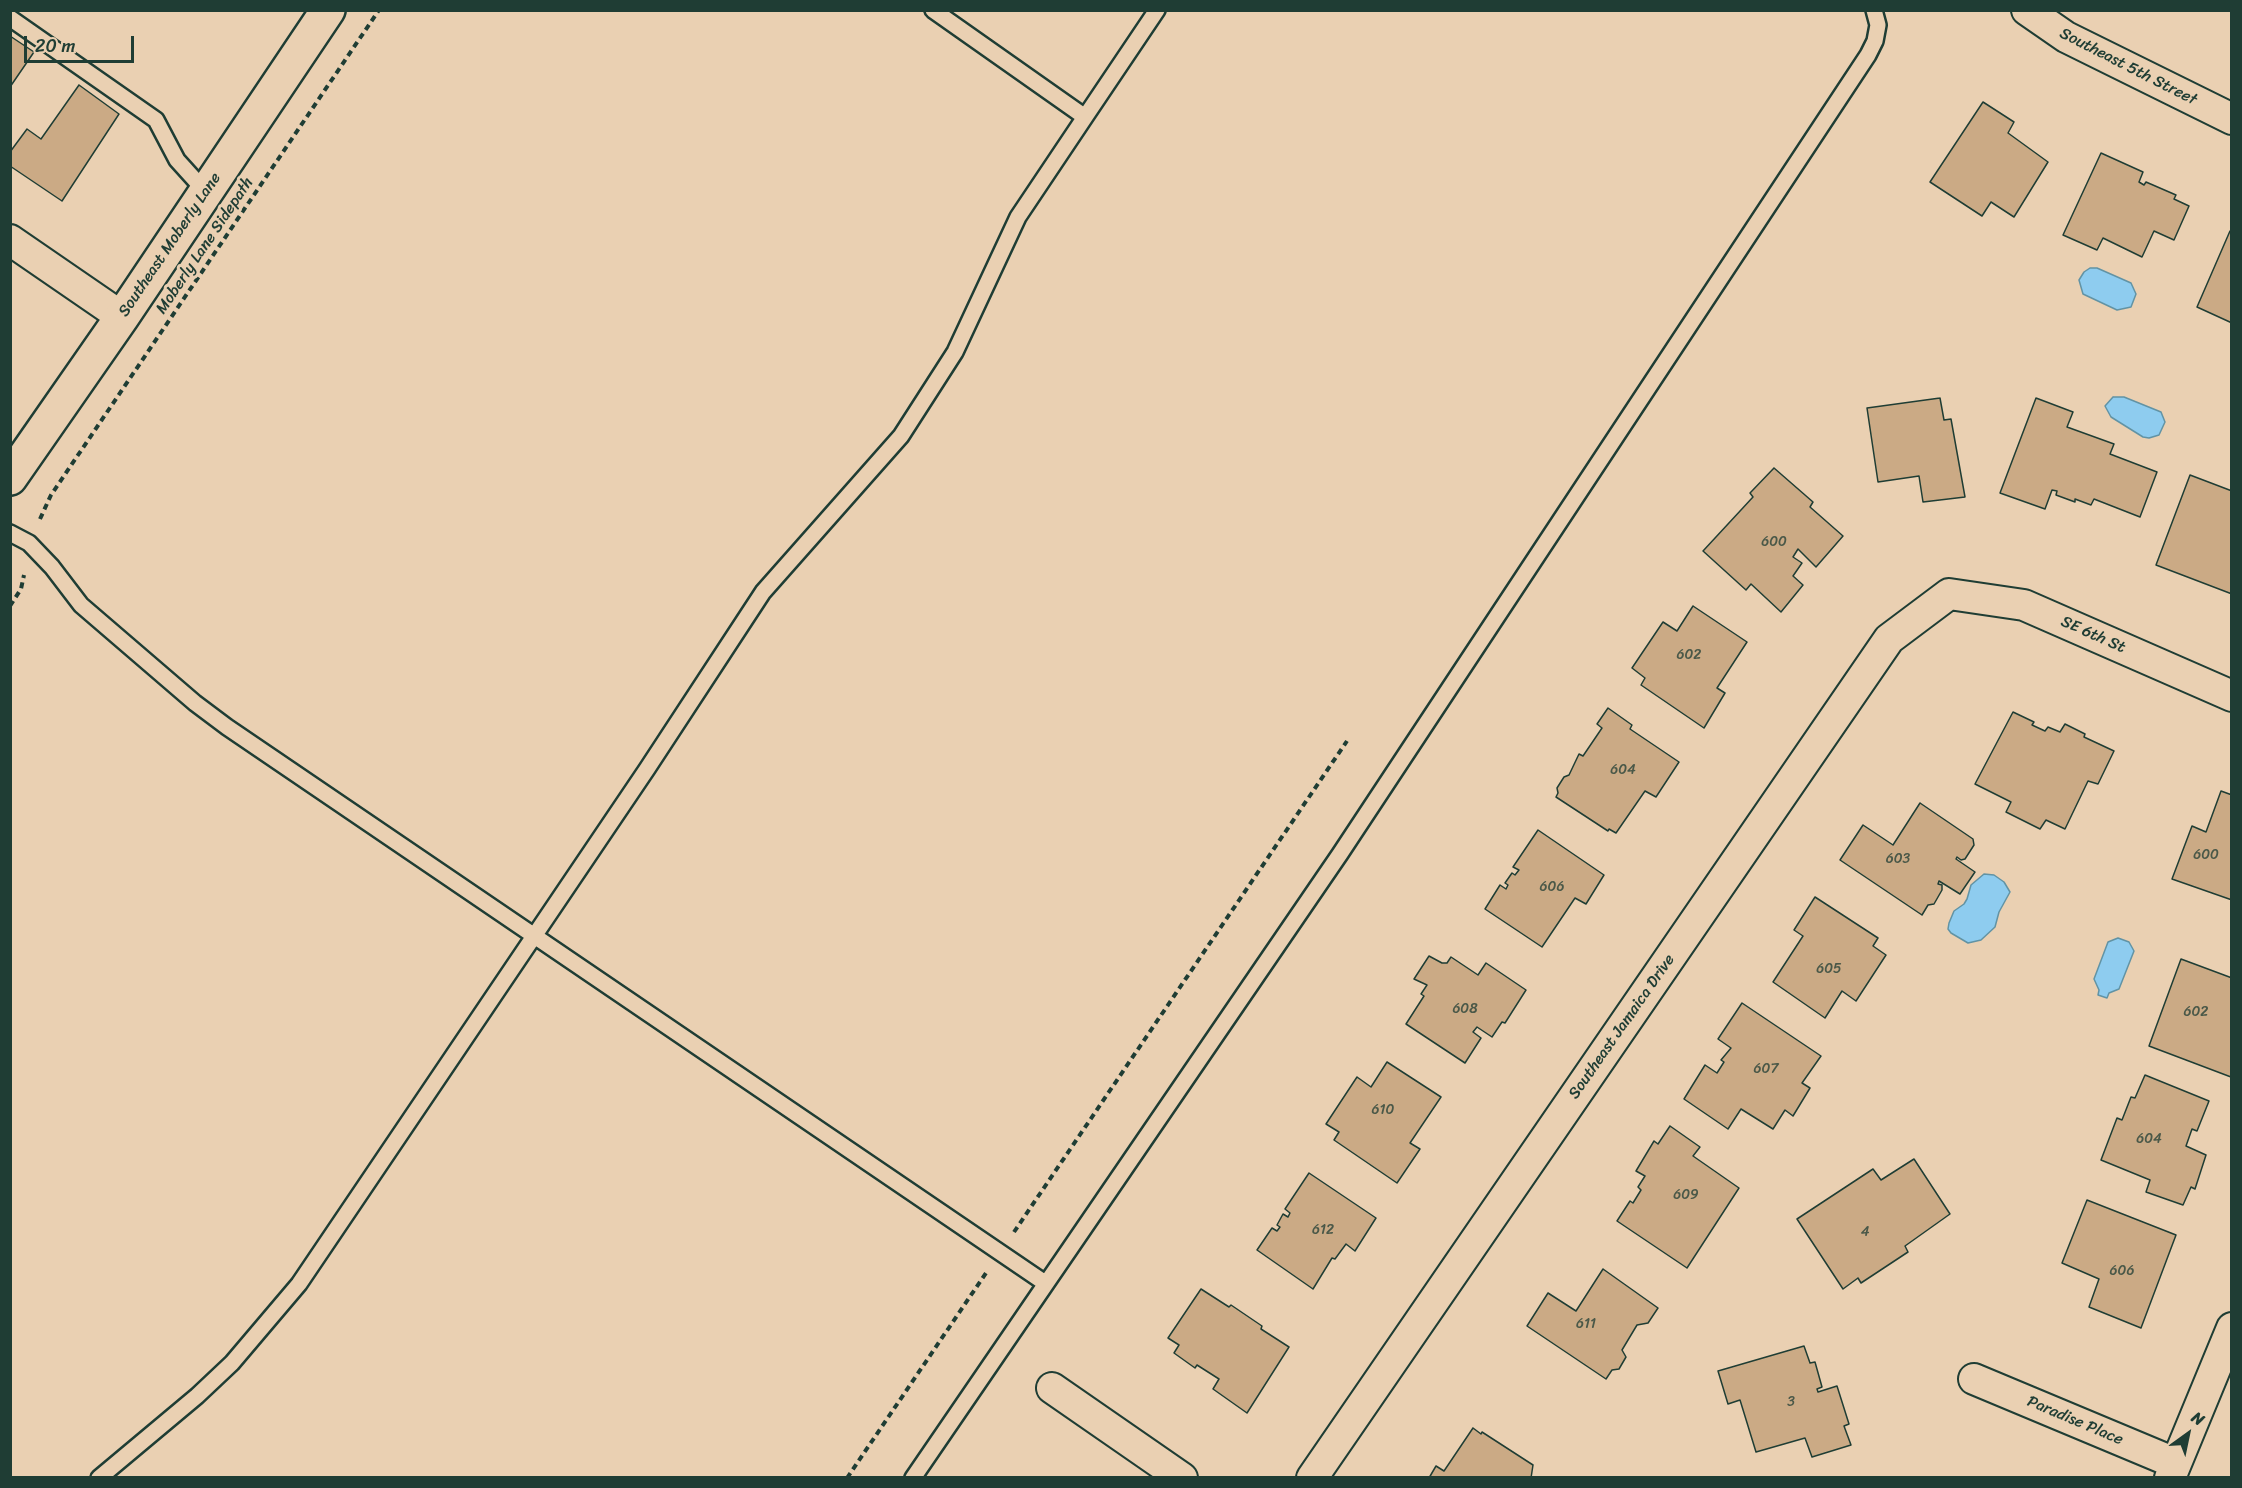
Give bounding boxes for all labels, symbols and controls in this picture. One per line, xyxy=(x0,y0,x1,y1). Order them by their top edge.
scale bar xyxy=(27,24,136,62)
street label: Southeast 5th Street xyxy=(2056,24,2200,110)
text: 20 m xyxy=(35,30,75,62)
street label: Southeast Moberly Lane xyxy=(115,169,225,321)
street label: Moberly Lane Sidepath xyxy=(152,174,258,318)
house number: 600 xyxy=(1761,534,1787,550)
street label: SE 6th St xyxy=(2058,612,2128,658)
house number: 602 xyxy=(1677,647,1701,663)
house number: 604 xyxy=(1610,762,1636,778)
house number: 600 xyxy=(2193,847,2219,863)
house number: 603 xyxy=(1886,851,1910,867)
house number: 606 xyxy=(1540,879,1564,895)
street label: Southeast Jamaica Drive xyxy=(1565,951,1679,1103)
house number: 605 xyxy=(1816,961,1842,977)
house number: 608 xyxy=(1452,1001,1478,1017)
house number: 602 xyxy=(2184,1004,2208,1020)
house number: 607 xyxy=(1754,1061,1778,1077)
house number: 610 xyxy=(1372,1102,1394,1118)
house number: 604 xyxy=(2136,1131,2162,1147)
house number: 609 xyxy=(1673,1187,1699,1203)
house number: 612 xyxy=(1312,1222,1334,1238)
house number: 4 xyxy=(1861,1224,1869,1240)
house number: 606 xyxy=(2110,1263,2134,1279)
house number: 611 xyxy=(1576,1316,1596,1332)
street label: Paradise Place xyxy=(2024,1392,2126,1450)
house number: 3 xyxy=(1787,1394,1795,1410)
text: N xyxy=(2186,1403,2211,1434)
north arrow xyxy=(2158,1404,2218,1464)

